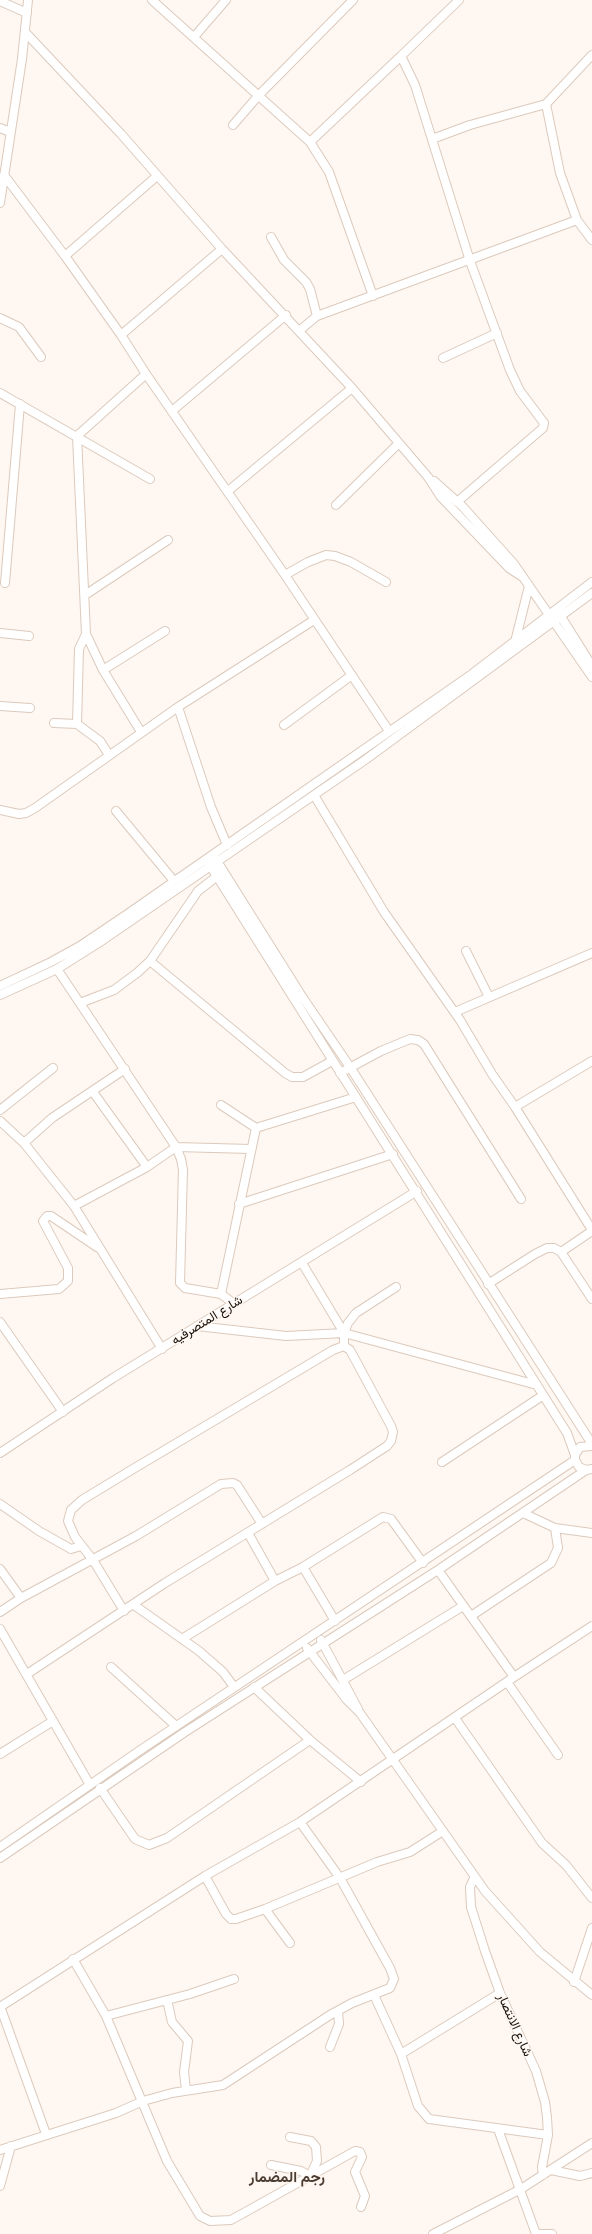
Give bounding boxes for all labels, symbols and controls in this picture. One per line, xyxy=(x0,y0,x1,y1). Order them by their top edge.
street label: شارع المتصرفيه xyxy=(169,1292,245,1348)
street label: شارع الانتصار xyxy=(494,1991,536,2059)
district label: رجم المضمار xyxy=(249,2168,325,2186)

